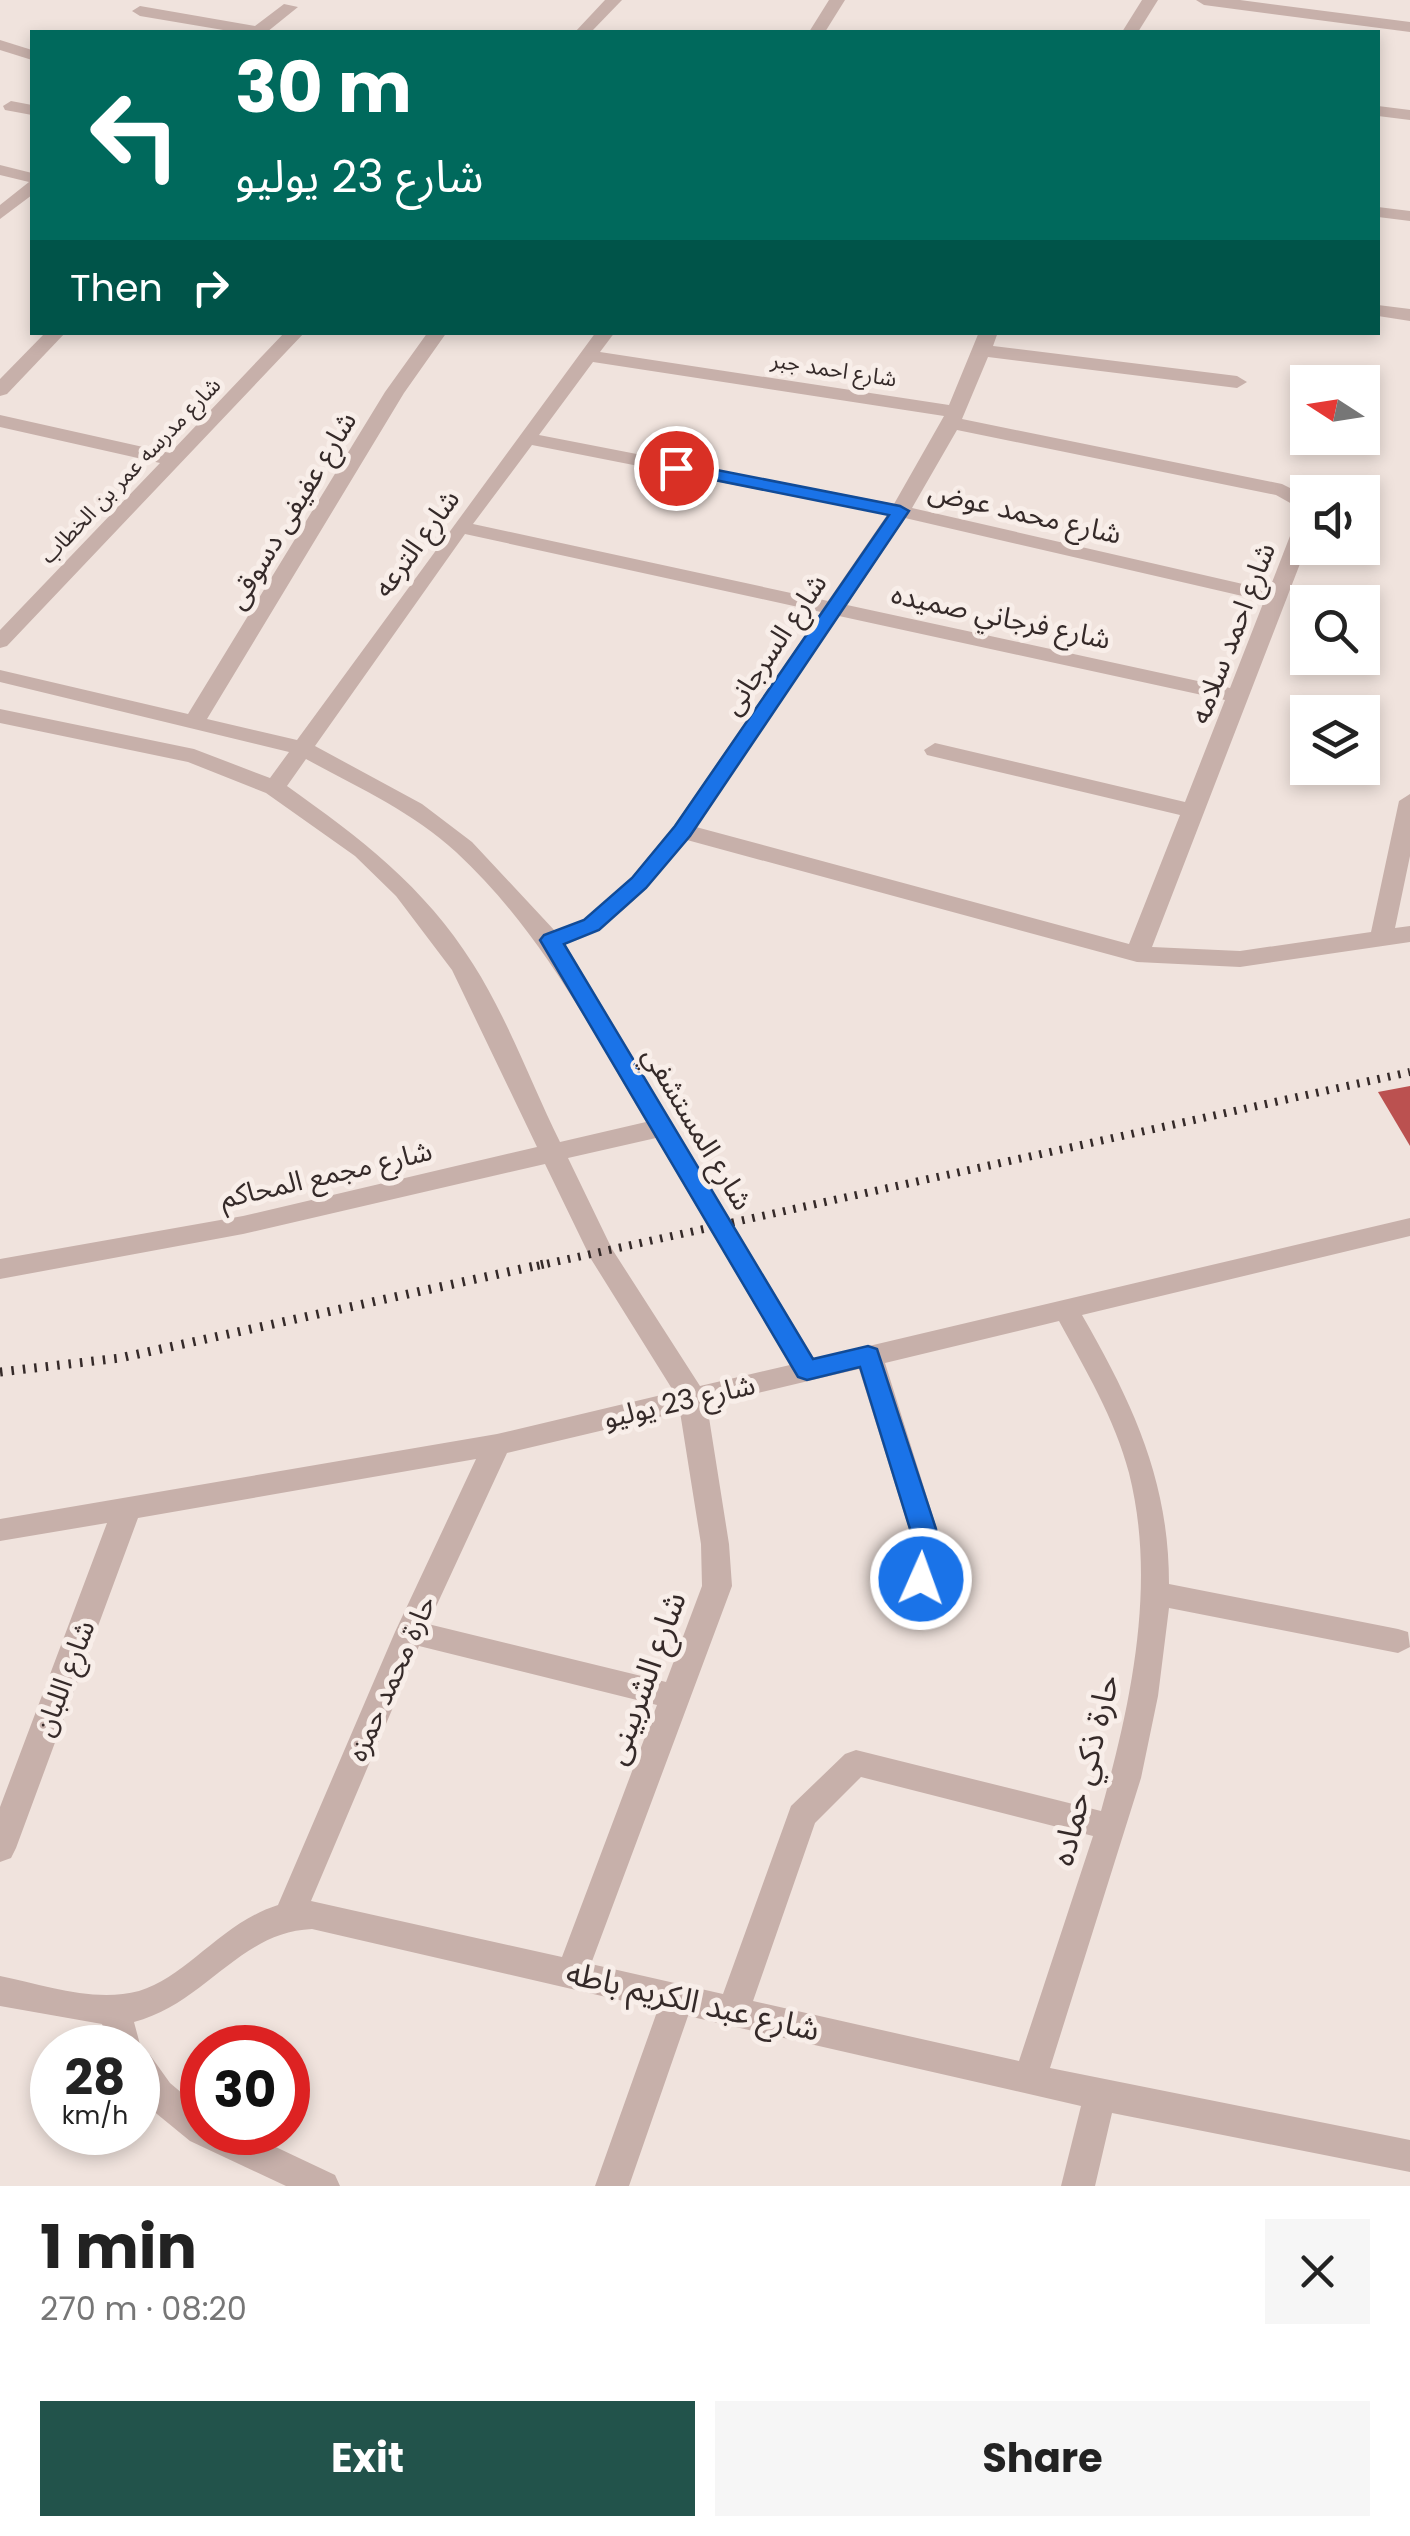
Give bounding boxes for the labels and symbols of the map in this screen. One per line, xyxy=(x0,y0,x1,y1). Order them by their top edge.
street label: شارع احمد جبر xyxy=(768,344,899,396)
north arrow xyxy=(1290,365,1380,455)
street label: شارع مدرسه عمر بن الخطاب xyxy=(33,370,228,571)
street label: شارع عفيفى دسوقى xyxy=(217,404,367,617)
pin xyxy=(634,426,719,511)
street label: شارع محمد عوض xyxy=(924,471,1125,555)
street label: شارع الترعه xyxy=(364,481,470,606)
street label: شارع احمد سلامه xyxy=(1180,537,1286,730)
street label: شارع السرجانى xyxy=(713,566,837,723)
street label: شارع فرجاني صميده xyxy=(887,574,1114,660)
street label: شارع المستشفي xyxy=(632,1039,762,1218)
street label: شارع مجمع المحاكم xyxy=(216,1131,436,1220)
street label: شارع 23 يوليو xyxy=(599,1365,759,1439)
position arrow xyxy=(869,1527,973,1631)
street label: شارع الشربينى xyxy=(592,1585,698,1771)
street label: حارة محمد حمزه xyxy=(338,1589,445,1767)
street label: شارع اللبان xyxy=(25,1615,105,1742)
street label: حارة ذكي حماده xyxy=(1039,1670,1132,1871)
street label: شارع عبد الكريم باطه xyxy=(562,1949,824,2053)
speed limit sign: 30 xyxy=(180,2025,310,2155)

